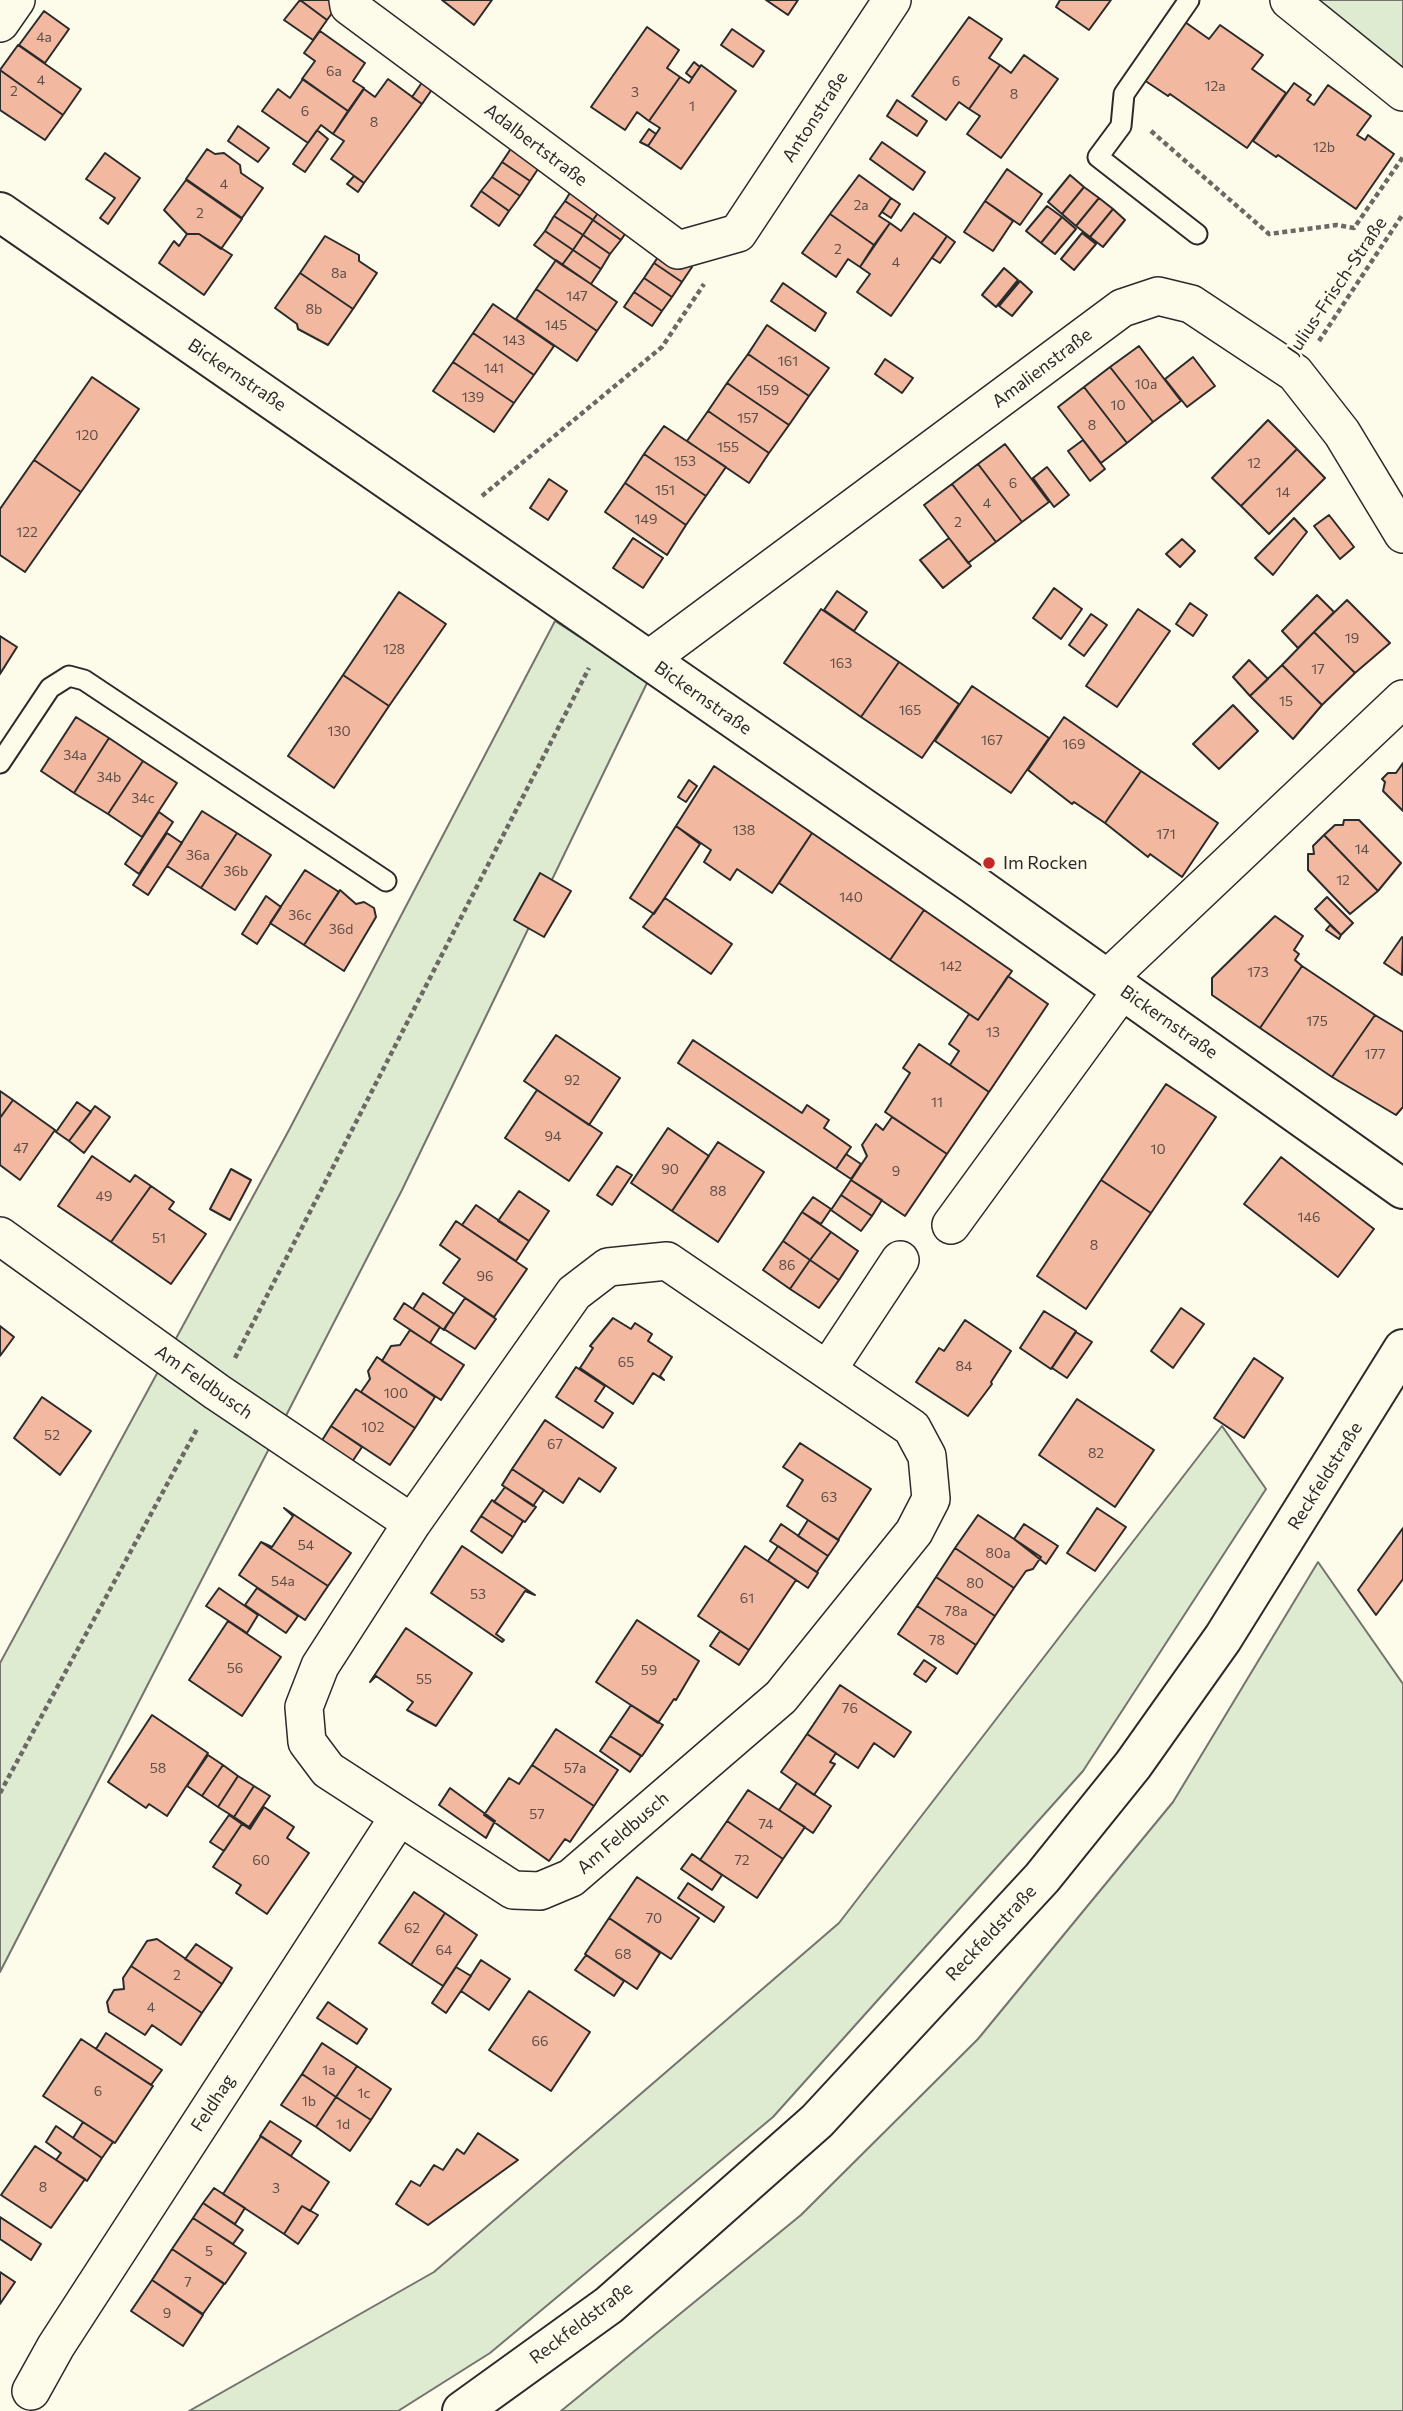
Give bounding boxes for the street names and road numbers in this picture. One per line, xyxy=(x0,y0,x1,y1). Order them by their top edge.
street label: Antonstraße xyxy=(778,68,852,166)
street label: Adalbertstraße xyxy=(480,99,592,191)
street label: Julius-Frisch-Straße xyxy=(1283,213,1391,359)
street label: Amalienstraße xyxy=(988,324,1096,412)
street label: Bickernstraße xyxy=(184,334,290,416)
street label: Bickernstraße xyxy=(650,657,756,739)
street label: Bickernstraße xyxy=(1116,981,1222,1063)
street label: Am Feldbusch xyxy=(151,1340,257,1424)
street label: Reckfeldstraße xyxy=(1283,1418,1367,1534)
street label: Am Feldbusch xyxy=(573,1787,673,1879)
street label: Reckfeldstraße xyxy=(941,1881,1041,1985)
street label: Feldhag xyxy=(187,2070,239,2136)
street label: Reckfeldstraße xyxy=(525,2277,637,2369)

